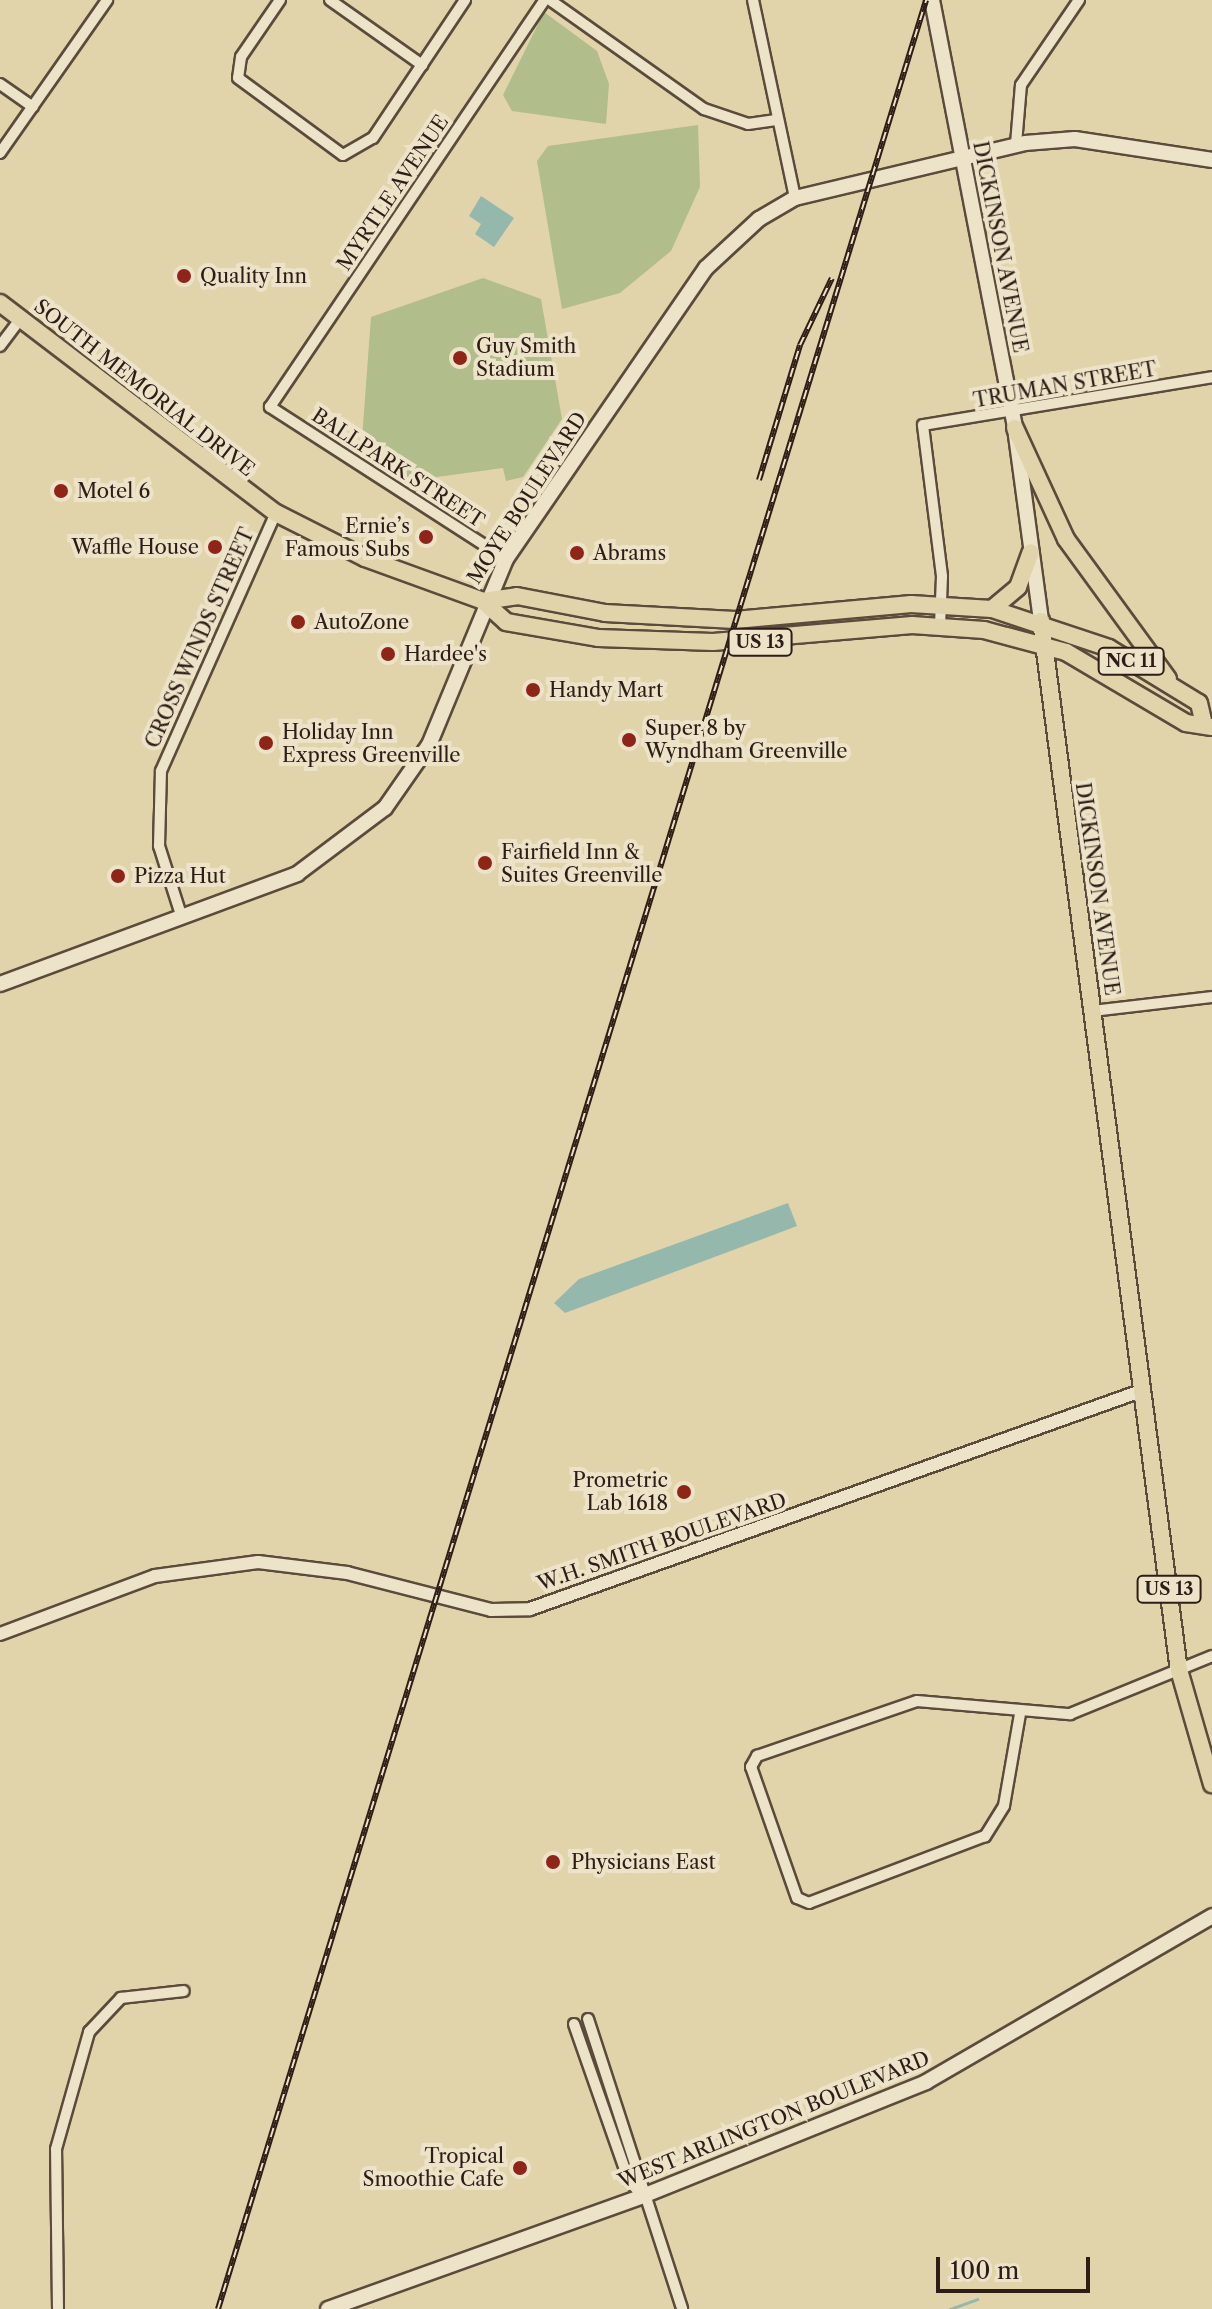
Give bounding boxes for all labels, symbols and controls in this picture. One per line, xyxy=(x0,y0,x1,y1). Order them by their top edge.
street label: MYRTLE AVENUE xyxy=(332,110,454,276)
street label: DICKINSON AVENUE xyxy=(968,139,1032,355)
place label: Quality Inn xyxy=(200,264,308,288)
marker: Quality Inn xyxy=(175,267,193,285)
street label: SOUTH MEMORIAL DRIVE xyxy=(29,294,259,482)
place label: Guy Smith Stadium xyxy=(476,334,577,381)
marker: Guy Smith Stadium xyxy=(451,349,469,367)
street label: TRUMAN STREET xyxy=(971,357,1159,413)
street label: BALLPARK STREET xyxy=(307,403,489,533)
street label: MOYE BOULEVARD xyxy=(462,407,592,589)
place label: Motel 6 xyxy=(77,479,150,503)
marker: Motel 6 xyxy=(52,482,70,500)
place label: Ernie’s Famous Subs xyxy=(285,514,410,561)
street label: CROSS WINDS STREET xyxy=(140,524,260,752)
marker: Ernie’s Famous Subs xyxy=(417,528,435,546)
place label: Waffle House xyxy=(71,535,199,559)
marker: Waffle House xyxy=(206,538,224,556)
place label: Abrams xyxy=(593,541,666,565)
marker: Abrams xyxy=(568,544,586,562)
place label: AutoZone xyxy=(314,610,409,634)
marker: AutoZone xyxy=(289,613,307,631)
road number: US 13 xyxy=(726,628,794,656)
place label: Hardee's xyxy=(404,642,487,666)
marker: Hardee's xyxy=(379,645,397,663)
road number: NC 11 xyxy=(1097,647,1165,675)
place label: Handy Mart xyxy=(549,678,664,702)
marker: Handy Mart xyxy=(524,681,542,699)
place label: Super 8 by Wyndham Greenville xyxy=(645,716,847,763)
place label: Holiday Inn Express Greenville xyxy=(282,720,461,767)
marker: Super 8 by Wyndham Greenville xyxy=(620,731,638,749)
marker: Holiday Inn Express Greenville xyxy=(257,734,275,752)
street label: DICKINSON AVENUE xyxy=(1070,781,1124,997)
place label: Fairfield Inn & Suites Greenville xyxy=(501,840,662,887)
marker: Fairfield Inn & Suites Greenville xyxy=(476,854,494,872)
place label: Pizza Hut xyxy=(134,864,226,888)
marker: Pizza Hut xyxy=(109,867,127,885)
place label: Prometric Lab 1618 xyxy=(572,1468,668,1515)
marker: Prometric Lab 1618 xyxy=(675,1483,693,1501)
street label: W.H. SMITH BOULEVARD xyxy=(534,1488,790,1596)
road number: US 13 xyxy=(1135,1575,1203,1603)
place label: Physicians East xyxy=(571,1850,715,1874)
marker: Physicians East xyxy=(542,1851,564,1873)
street label: WEST ARLINGTON BOULEVARD xyxy=(614,2046,934,2194)
place label: Tropical Smoothie Cafe xyxy=(363,2144,504,2191)
marker: Tropical Smoothie Cafe xyxy=(511,2159,529,2177)
scale bar xyxy=(940,2241,1094,2291)
text: 100 m xyxy=(950,2256,1019,2285)

